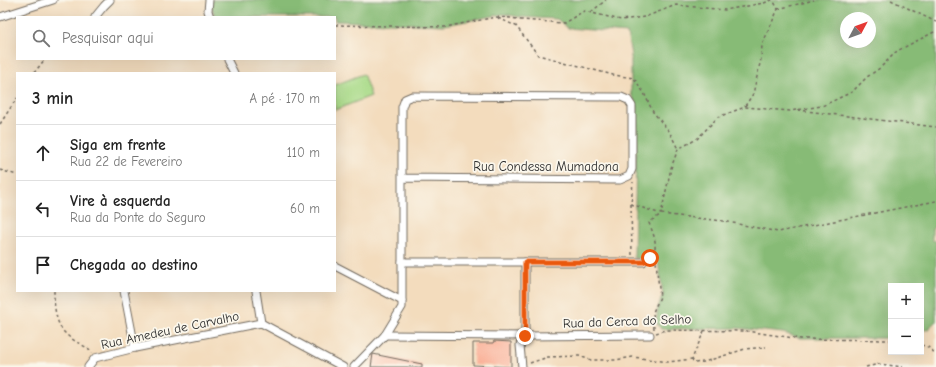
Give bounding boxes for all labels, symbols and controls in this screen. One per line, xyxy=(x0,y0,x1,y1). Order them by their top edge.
north arrow xyxy=(840,12,876,48)
search box xyxy=(16,16,336,60)
icon: search xyxy=(30,27,52,49)
text: Pesquisar aqui xyxy=(62,29,154,47)
text: 3 min xyxy=(32,89,73,108)
text: A pé · 170 m xyxy=(249,91,320,106)
text: Siga em frente xyxy=(70,136,166,154)
icon: ahead xyxy=(32,142,54,164)
text: 110 m xyxy=(287,145,320,160)
text: Rua 22 de Fevereiro xyxy=(70,154,182,169)
street label: Rua Condessa Mumadona xyxy=(473,159,619,174)
text: Vire à esquerda xyxy=(70,192,171,210)
icon: left xyxy=(32,198,54,220)
text: 60 m xyxy=(290,201,320,216)
text: Rua da Ponte do Seguro xyxy=(70,210,206,225)
route start xyxy=(641,249,659,267)
icon: arrive xyxy=(32,254,54,276)
text: Chegada ao destino xyxy=(70,256,198,274)
map controls xyxy=(888,283,924,355)
button: + xyxy=(888,283,924,319)
street label: Rua Amedeu de Carvalho xyxy=(100,308,241,352)
street label: Rua da Cerca do Selho xyxy=(563,311,692,331)
button: − xyxy=(888,319,924,355)
route end xyxy=(516,327,534,345)

